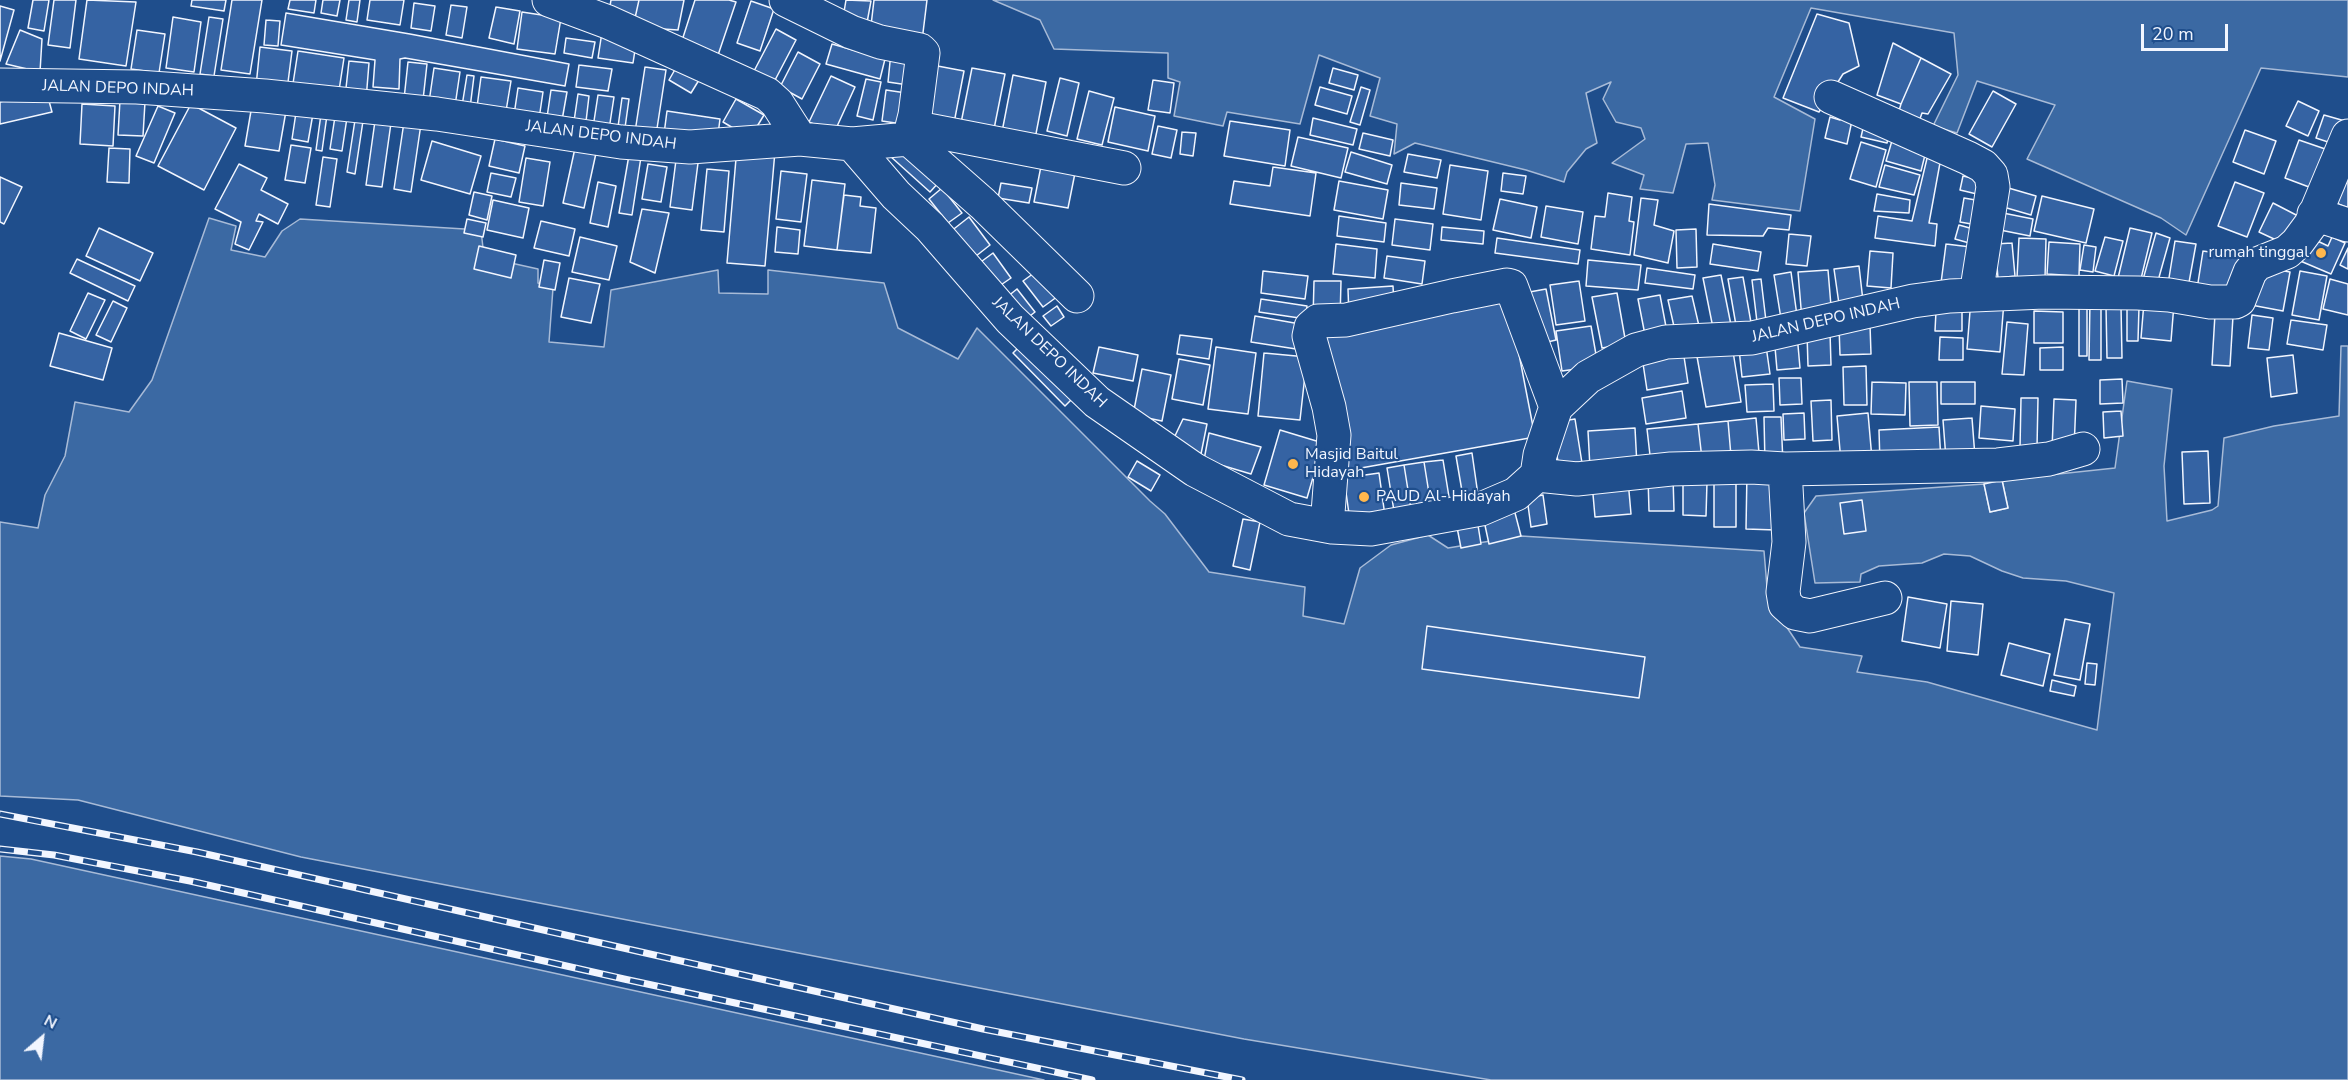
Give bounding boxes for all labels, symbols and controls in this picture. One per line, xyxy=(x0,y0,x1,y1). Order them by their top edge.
scale bar xyxy=(2144,12,2231,50)
text: 20 m xyxy=(2152,22,2194,46)
street label: JALAN DEPO INDAH xyxy=(42,77,194,101)
street label: JALAN DEPO INDAH xyxy=(524,117,678,155)
place label: rumah tinggal xyxy=(2209,243,2309,263)
marker: rumah tinggal xyxy=(2314,246,2328,260)
street label: JALAN DEPO INDAH xyxy=(988,293,1110,413)
street label: JALAN DEPO INDAH xyxy=(1750,295,1902,347)
place label: Masjid Baitul Hidayah xyxy=(1305,445,1398,483)
marker: Masjid Baitul Hidayah xyxy=(1286,457,1300,471)
place label: PAUD Al- Hidayah xyxy=(1376,487,1511,507)
marker: PAUD Al- Hidayah xyxy=(1357,490,1371,504)
north arrow xyxy=(12,1008,72,1068)
text: N xyxy=(40,1010,61,1035)

